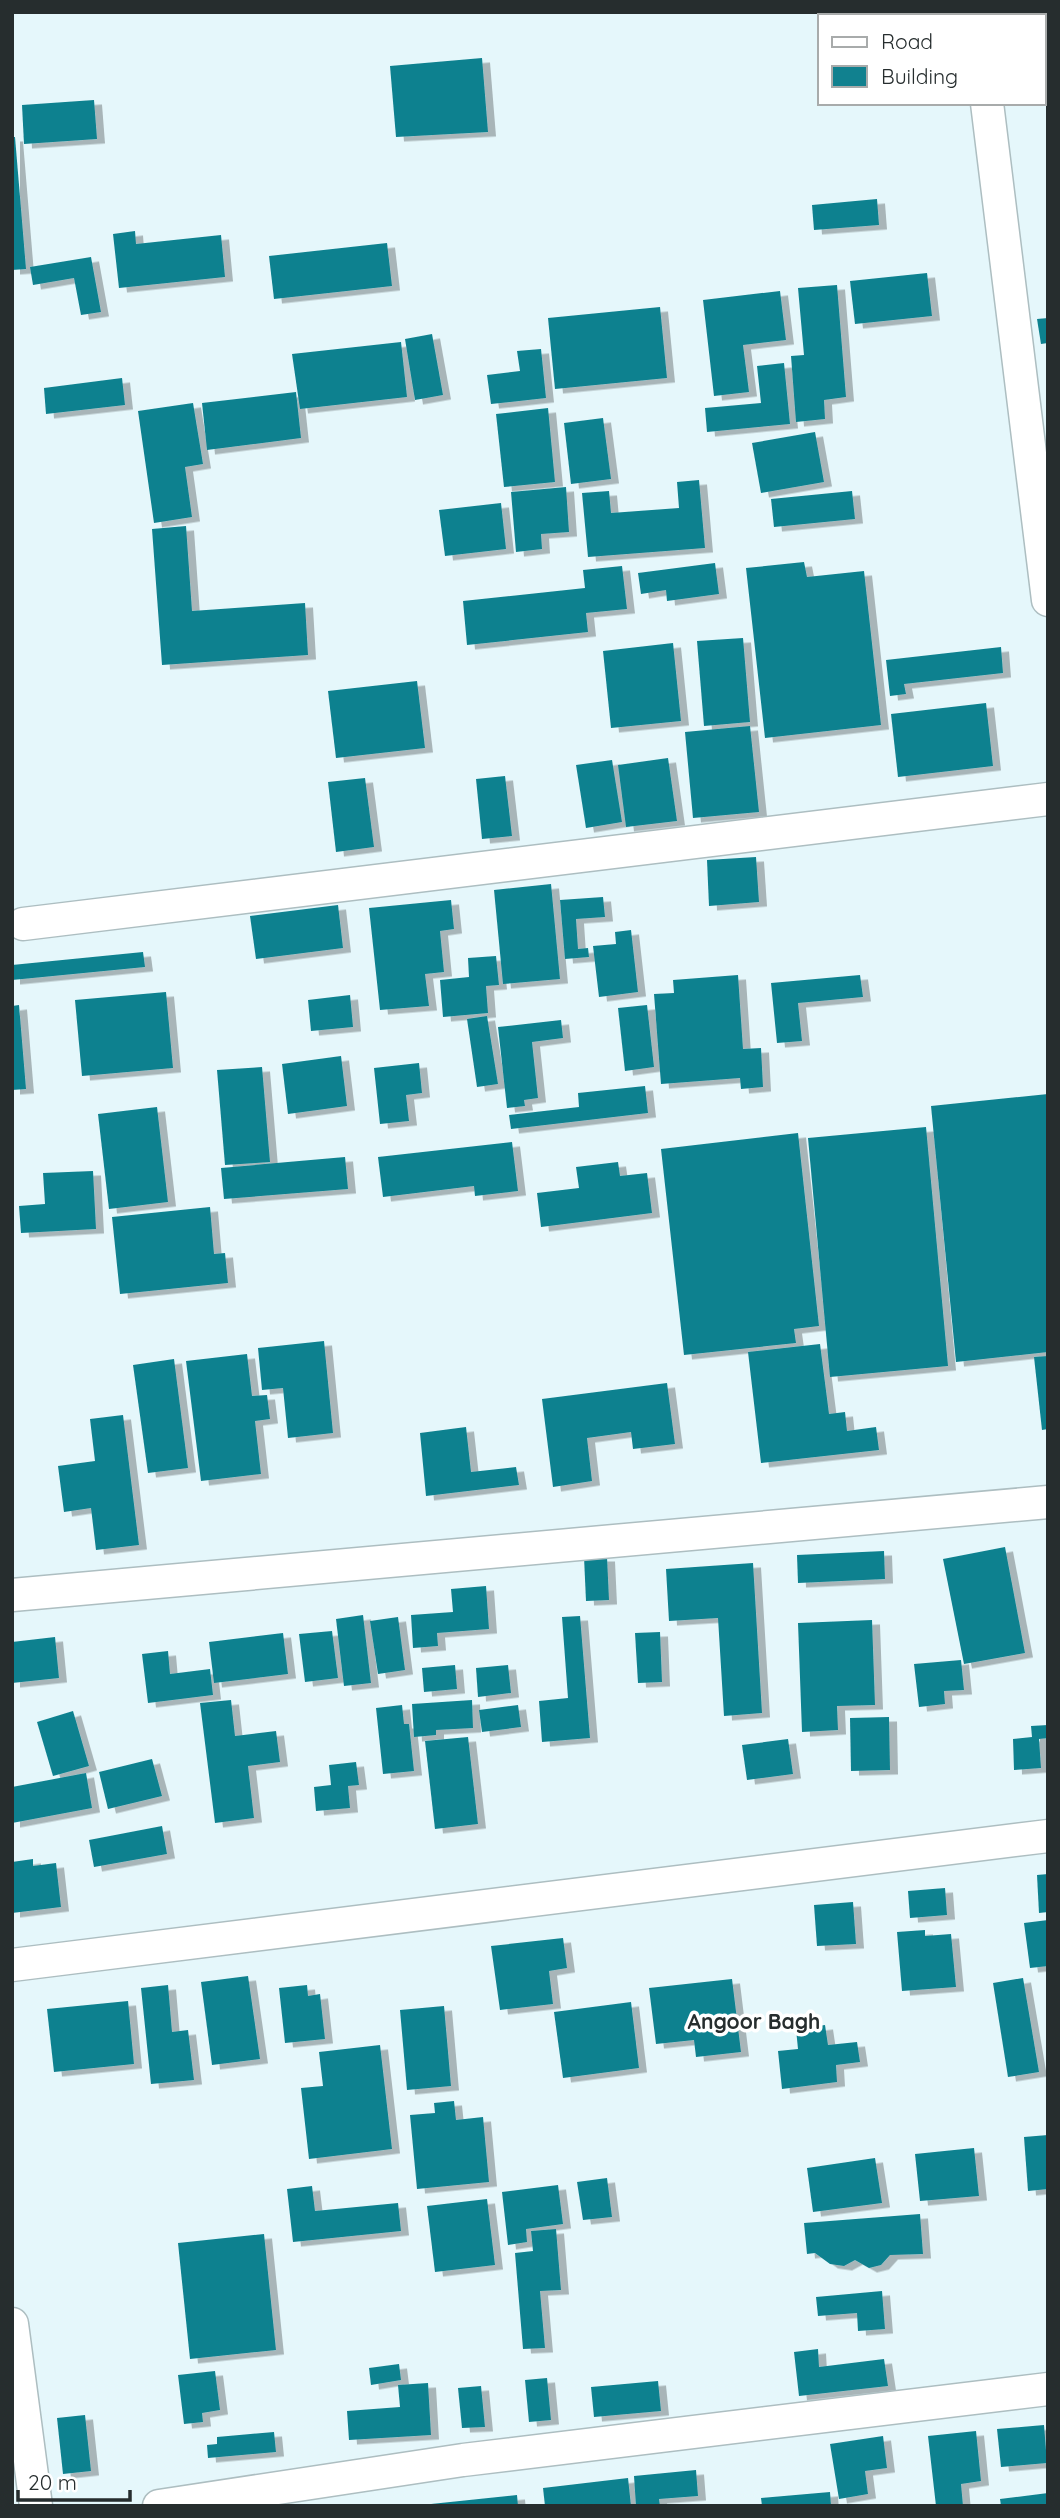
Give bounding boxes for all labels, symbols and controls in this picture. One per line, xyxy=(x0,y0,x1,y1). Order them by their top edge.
legend xyxy=(818,14,1046,105)
text: Road xyxy=(881,28,933,54)
text: Building xyxy=(881,63,958,89)
district label: Angoor Bagh xyxy=(688,2008,820,2034)
scale bar xyxy=(18,2458,130,2502)
text: 20 m xyxy=(28,2469,77,2495)

